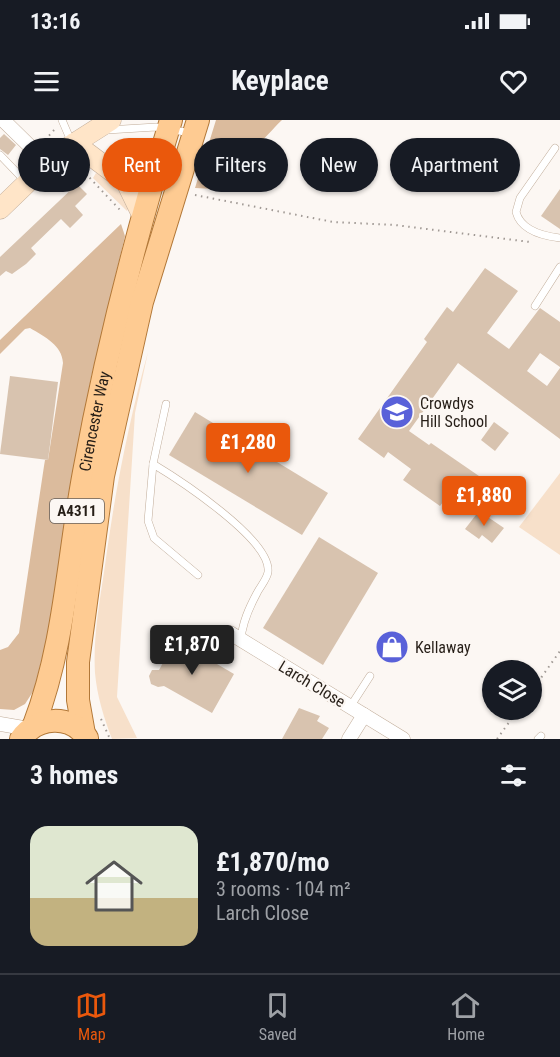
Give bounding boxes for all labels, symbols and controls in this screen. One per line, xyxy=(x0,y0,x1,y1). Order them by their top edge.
text: 13:16 xyxy=(30,9,81,34)
icon: menu xyxy=(30,65,63,98)
text: Keyplace xyxy=(231,65,329,97)
icon: heart xyxy=(497,65,530,98)
chip: Buy xyxy=(18,138,90,192)
chip: Rent xyxy=(102,138,182,192)
chip: Filters xyxy=(194,138,288,192)
chip: New xyxy=(300,138,378,192)
chip: Apartment xyxy=(390,138,520,192)
street label: Cirencester Way xyxy=(75,369,114,473)
school or university icon: Crowdys Hill School xyxy=(379,394,415,430)
place label: Crowdys Hill School xyxy=(420,394,488,431)
pin: £1,280 xyxy=(199,423,297,474)
text: £1,280 xyxy=(220,430,276,454)
pin: £1,880 xyxy=(435,476,533,527)
text: £1,880 xyxy=(456,483,512,507)
road number: A4311 xyxy=(50,499,104,523)
pin: £1,870 xyxy=(143,625,241,676)
shop icon: Kellaway xyxy=(374,629,410,665)
text: £1,870 xyxy=(164,632,220,656)
place label: Kellaway xyxy=(415,638,471,657)
street label: Larch Close xyxy=(275,657,349,711)
map controls xyxy=(482,660,542,720)
button: layers xyxy=(482,660,542,720)
icon: filters xyxy=(497,759,530,792)
text: 3 homes xyxy=(30,760,118,790)
text: £1,870/mo xyxy=(216,847,329,877)
icon: home xyxy=(78,850,150,922)
text: 3 rooms · 104 m² xyxy=(216,877,351,901)
text: Larch Close xyxy=(216,901,309,925)
tab: Map xyxy=(75,989,108,1044)
tab: Saved xyxy=(259,989,297,1044)
tab: Home xyxy=(447,989,485,1044)

